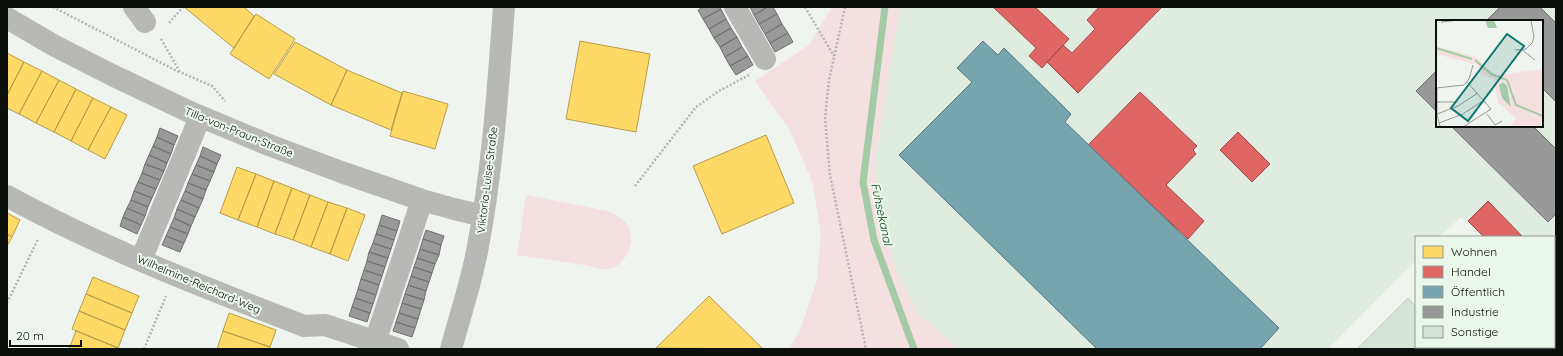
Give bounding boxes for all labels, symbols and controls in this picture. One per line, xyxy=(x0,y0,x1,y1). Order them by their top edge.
inset map xyxy=(1436,20,1543,127)
street label: Tilla-von-Praun-Straße xyxy=(183,104,295,160)
street label: Viktoria-Luise-Straße xyxy=(474,126,500,234)
water label: Fuhsekanal xyxy=(868,181,896,248)
legend xyxy=(1415,236,1555,348)
text: Wohnen xyxy=(1451,244,1497,259)
street label: Wilhelmine-Reichard-Weg xyxy=(135,252,263,316)
text: Handel xyxy=(1451,264,1491,279)
text: Öffentlich xyxy=(1451,284,1505,299)
text: Industrie xyxy=(1451,304,1499,319)
scale bar xyxy=(10,322,81,348)
text: Sonstige xyxy=(1451,324,1498,339)
text: 20 m xyxy=(16,328,44,343)

